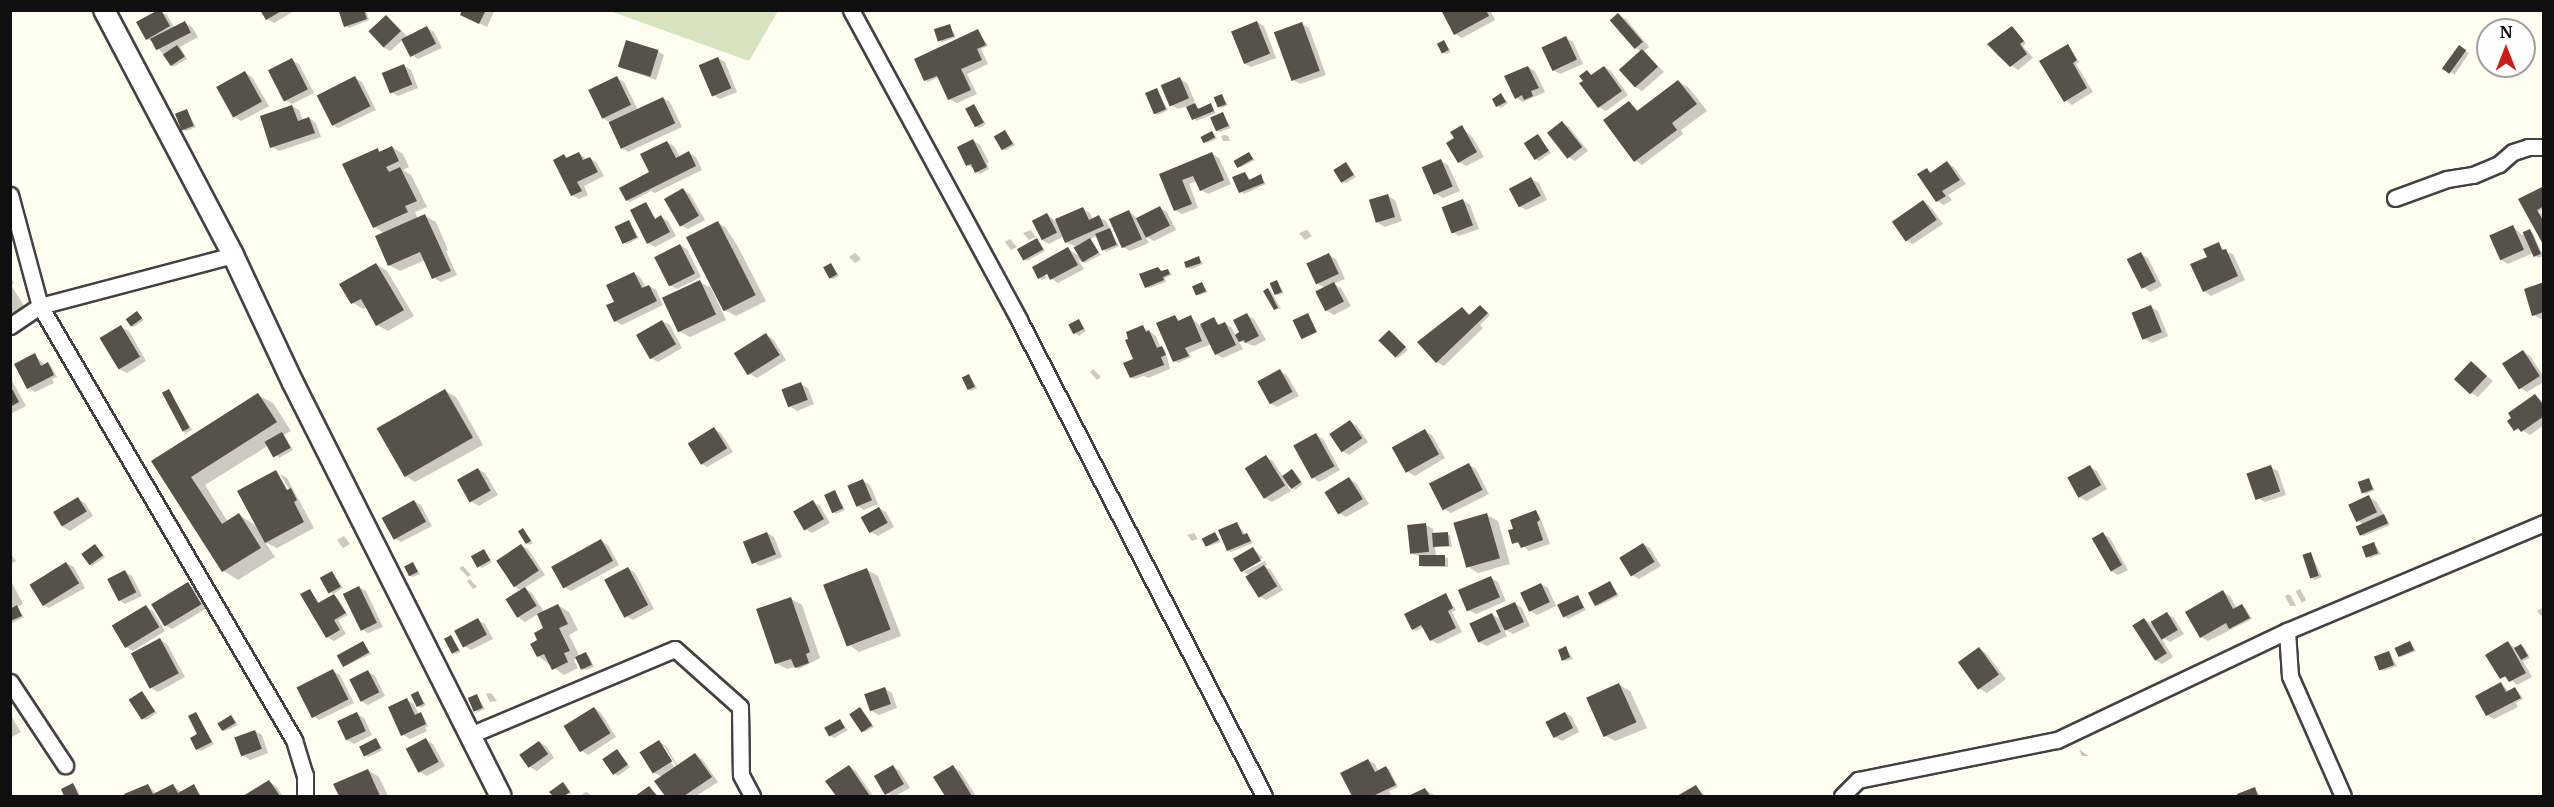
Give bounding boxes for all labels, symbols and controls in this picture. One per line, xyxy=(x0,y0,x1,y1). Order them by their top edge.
north arrow xyxy=(2476,18,2536,78)
text: N xyxy=(2500,22,2512,42)

